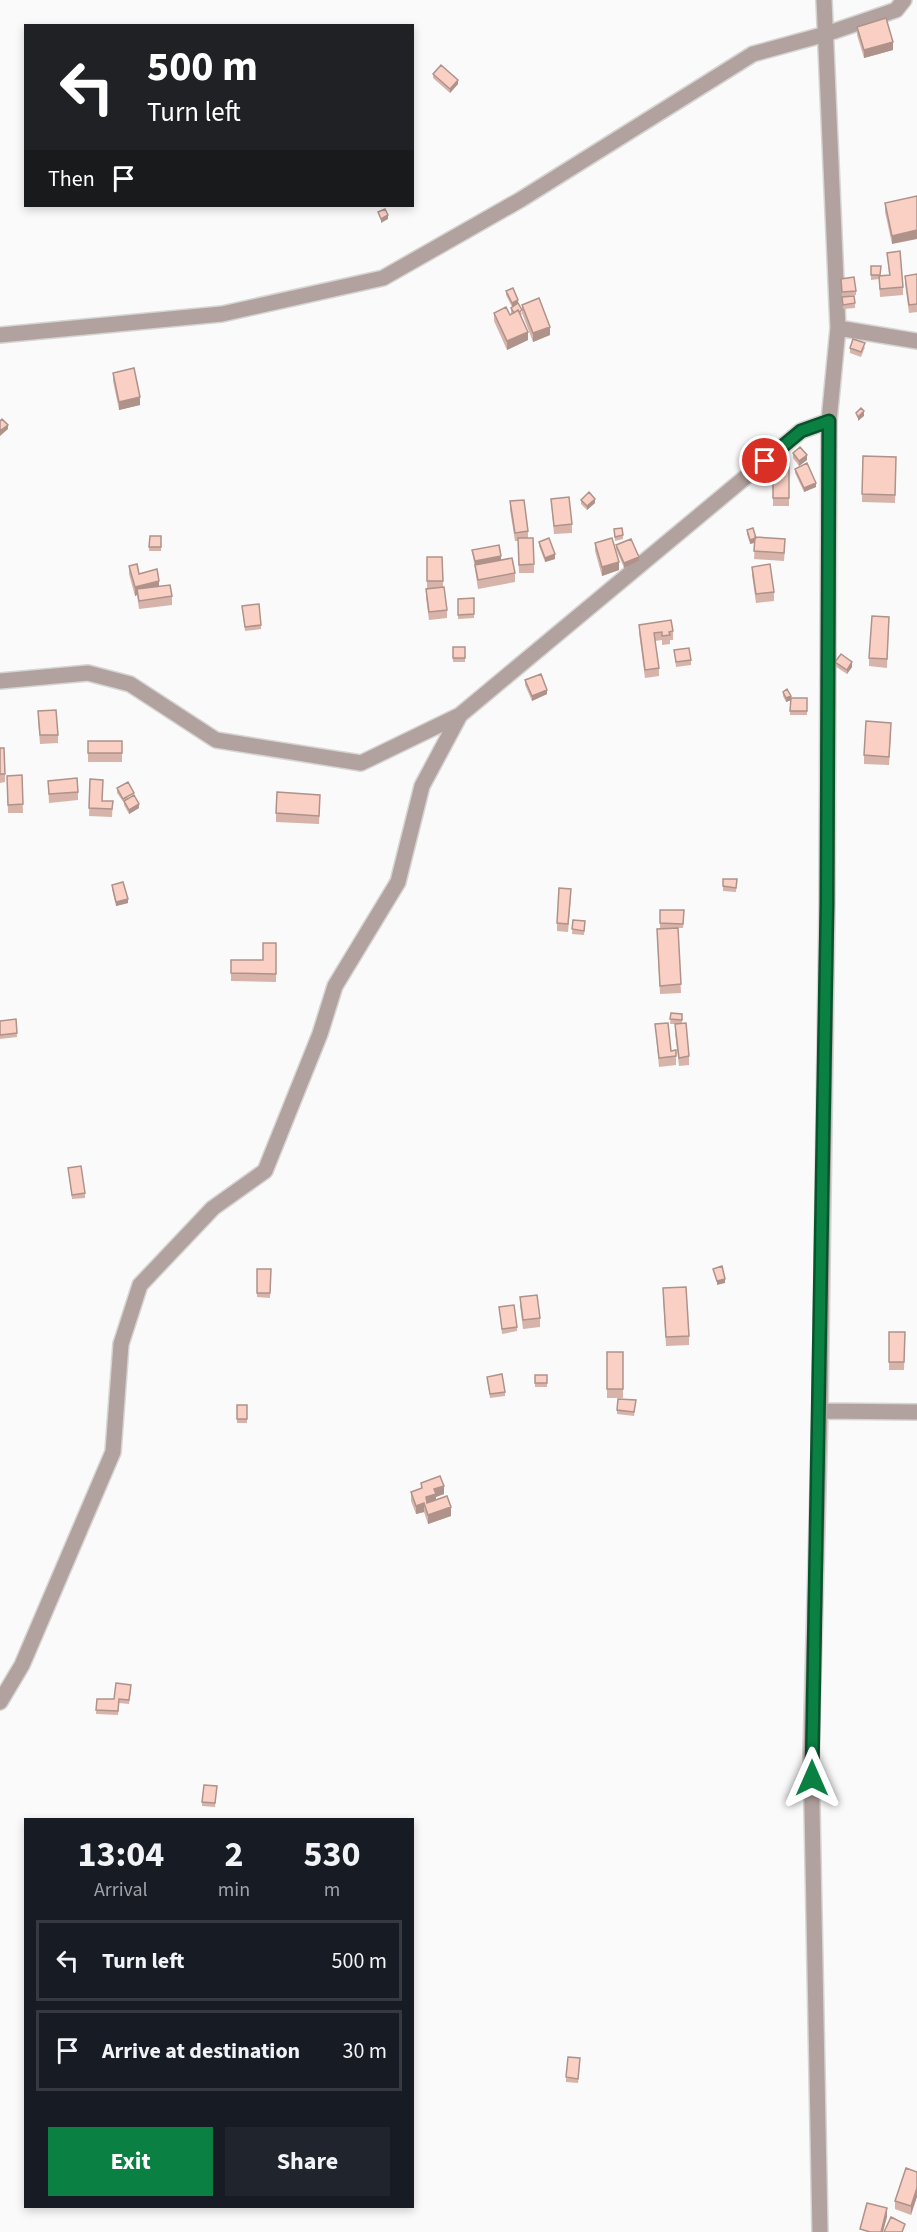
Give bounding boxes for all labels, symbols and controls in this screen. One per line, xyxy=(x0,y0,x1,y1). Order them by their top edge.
text: 500 m xyxy=(147,37,258,97)
icon: left xyxy=(48,48,126,126)
text: Turn left xyxy=(147,93,241,132)
icon: arrive xyxy=(107,162,140,195)
text: Then xyxy=(48,163,95,195)
pin xyxy=(739,435,790,486)
icon: arrive xyxy=(748,444,781,477)
position arrow xyxy=(780,1746,844,1810)
text: 13:04 xyxy=(77,1829,164,1880)
text: 2 xyxy=(224,1829,243,1880)
text: 530 xyxy=(304,1829,361,1880)
text: Arrival xyxy=(94,1876,148,1904)
text: min xyxy=(218,1876,250,1904)
text: m xyxy=(324,1876,340,1904)
icon: left xyxy=(51,1944,84,1977)
text: Turn left xyxy=(102,1945,184,1977)
text: 500 m xyxy=(332,1945,387,1977)
icon: arrive xyxy=(51,2034,84,2067)
text: Arrive at destination xyxy=(102,2035,300,2067)
text: 30 m xyxy=(342,2035,387,2067)
button: Exit xyxy=(48,2127,213,2196)
button: Share xyxy=(225,2127,390,2196)

